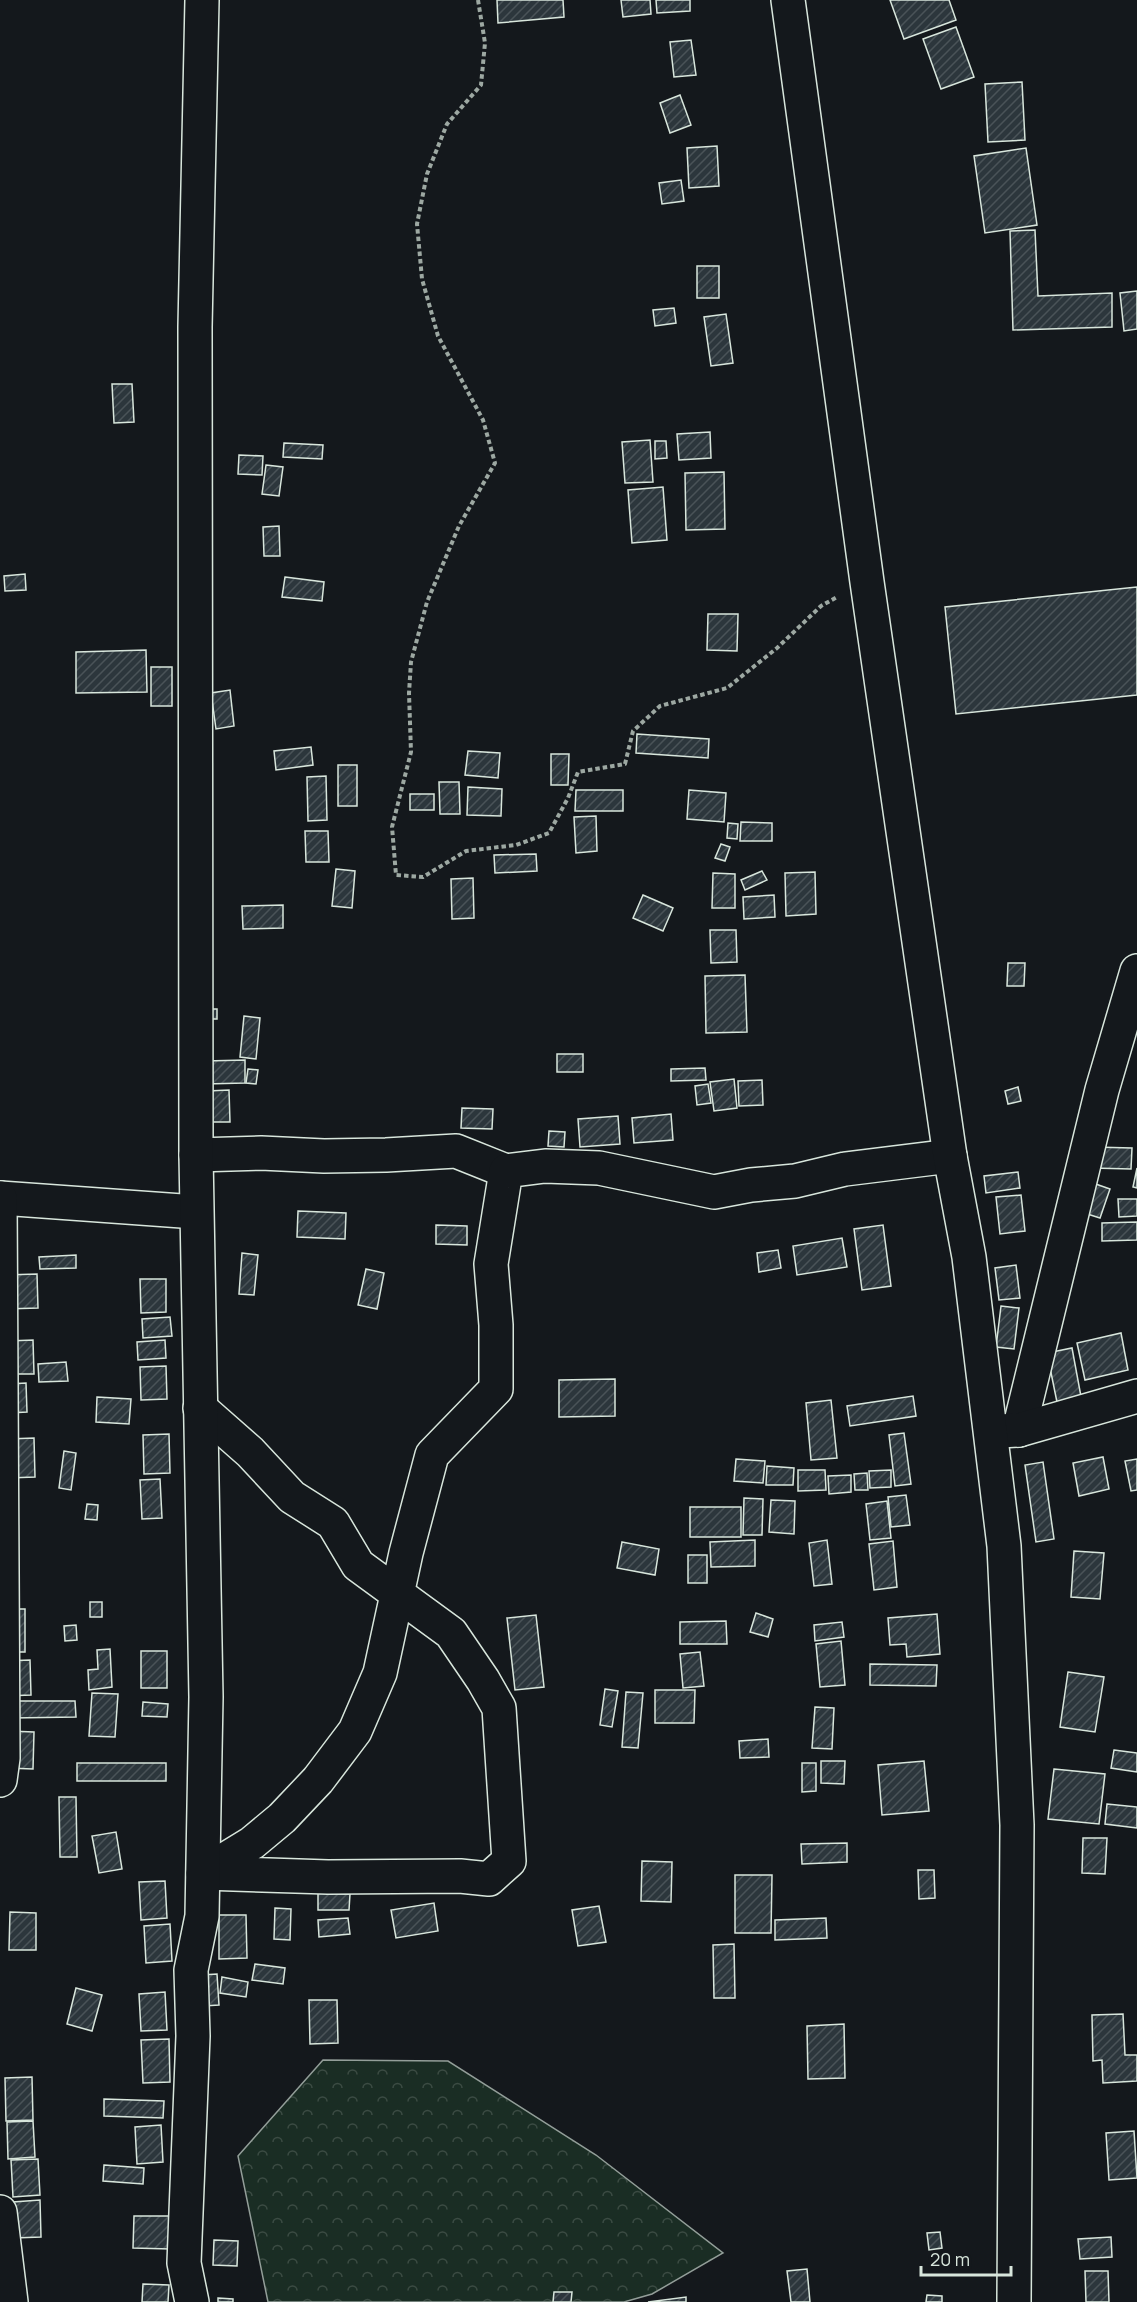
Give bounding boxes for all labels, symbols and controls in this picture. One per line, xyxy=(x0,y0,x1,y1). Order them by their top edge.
scale bar xyxy=(921,2239,1011,2277)
text: 20 m xyxy=(930,2247,970,2271)

